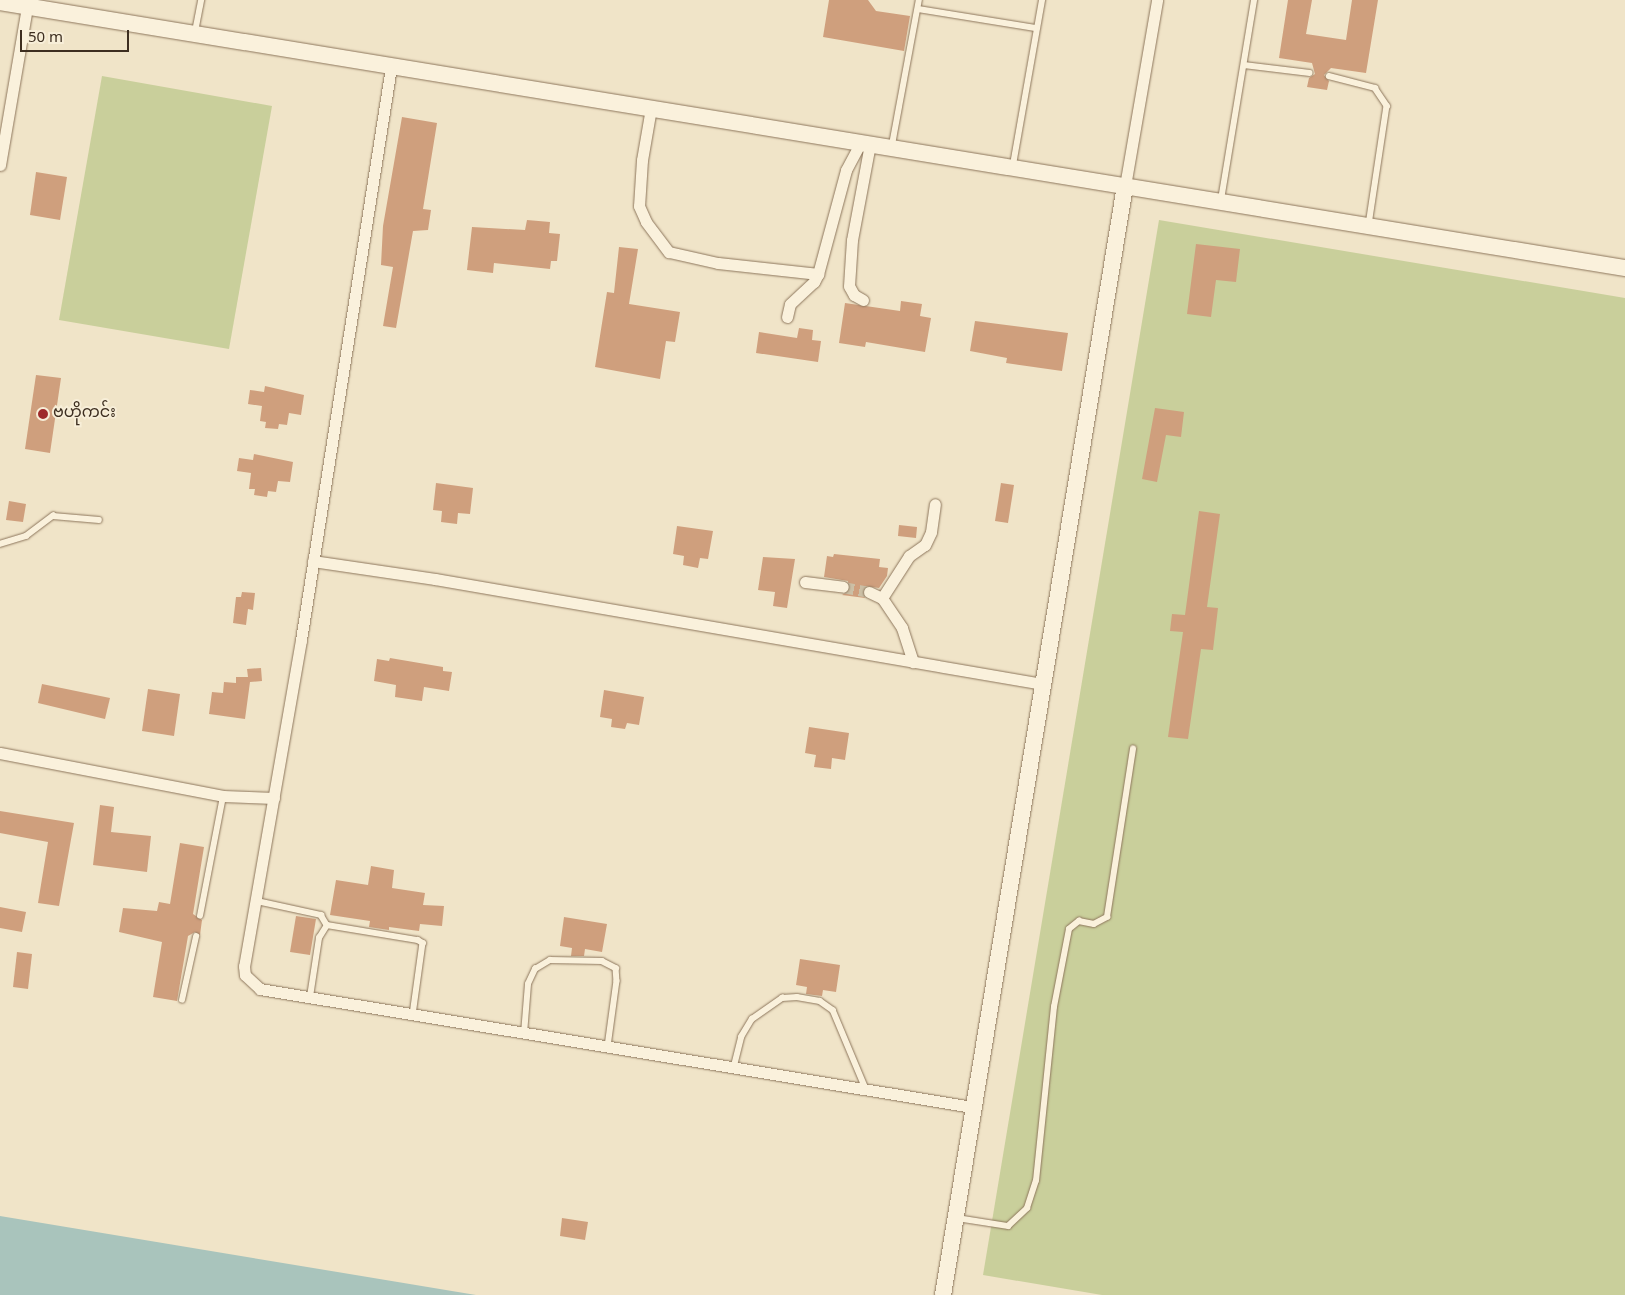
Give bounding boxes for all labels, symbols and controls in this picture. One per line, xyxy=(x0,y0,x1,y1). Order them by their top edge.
scale bar xyxy=(22,20,131,52)
text: 50 m xyxy=(28,22,63,55)
place label: ဗဟိုကင်း xyxy=(53,404,116,424)
marker: ဗဟိုကင်း xyxy=(37,408,49,420)

